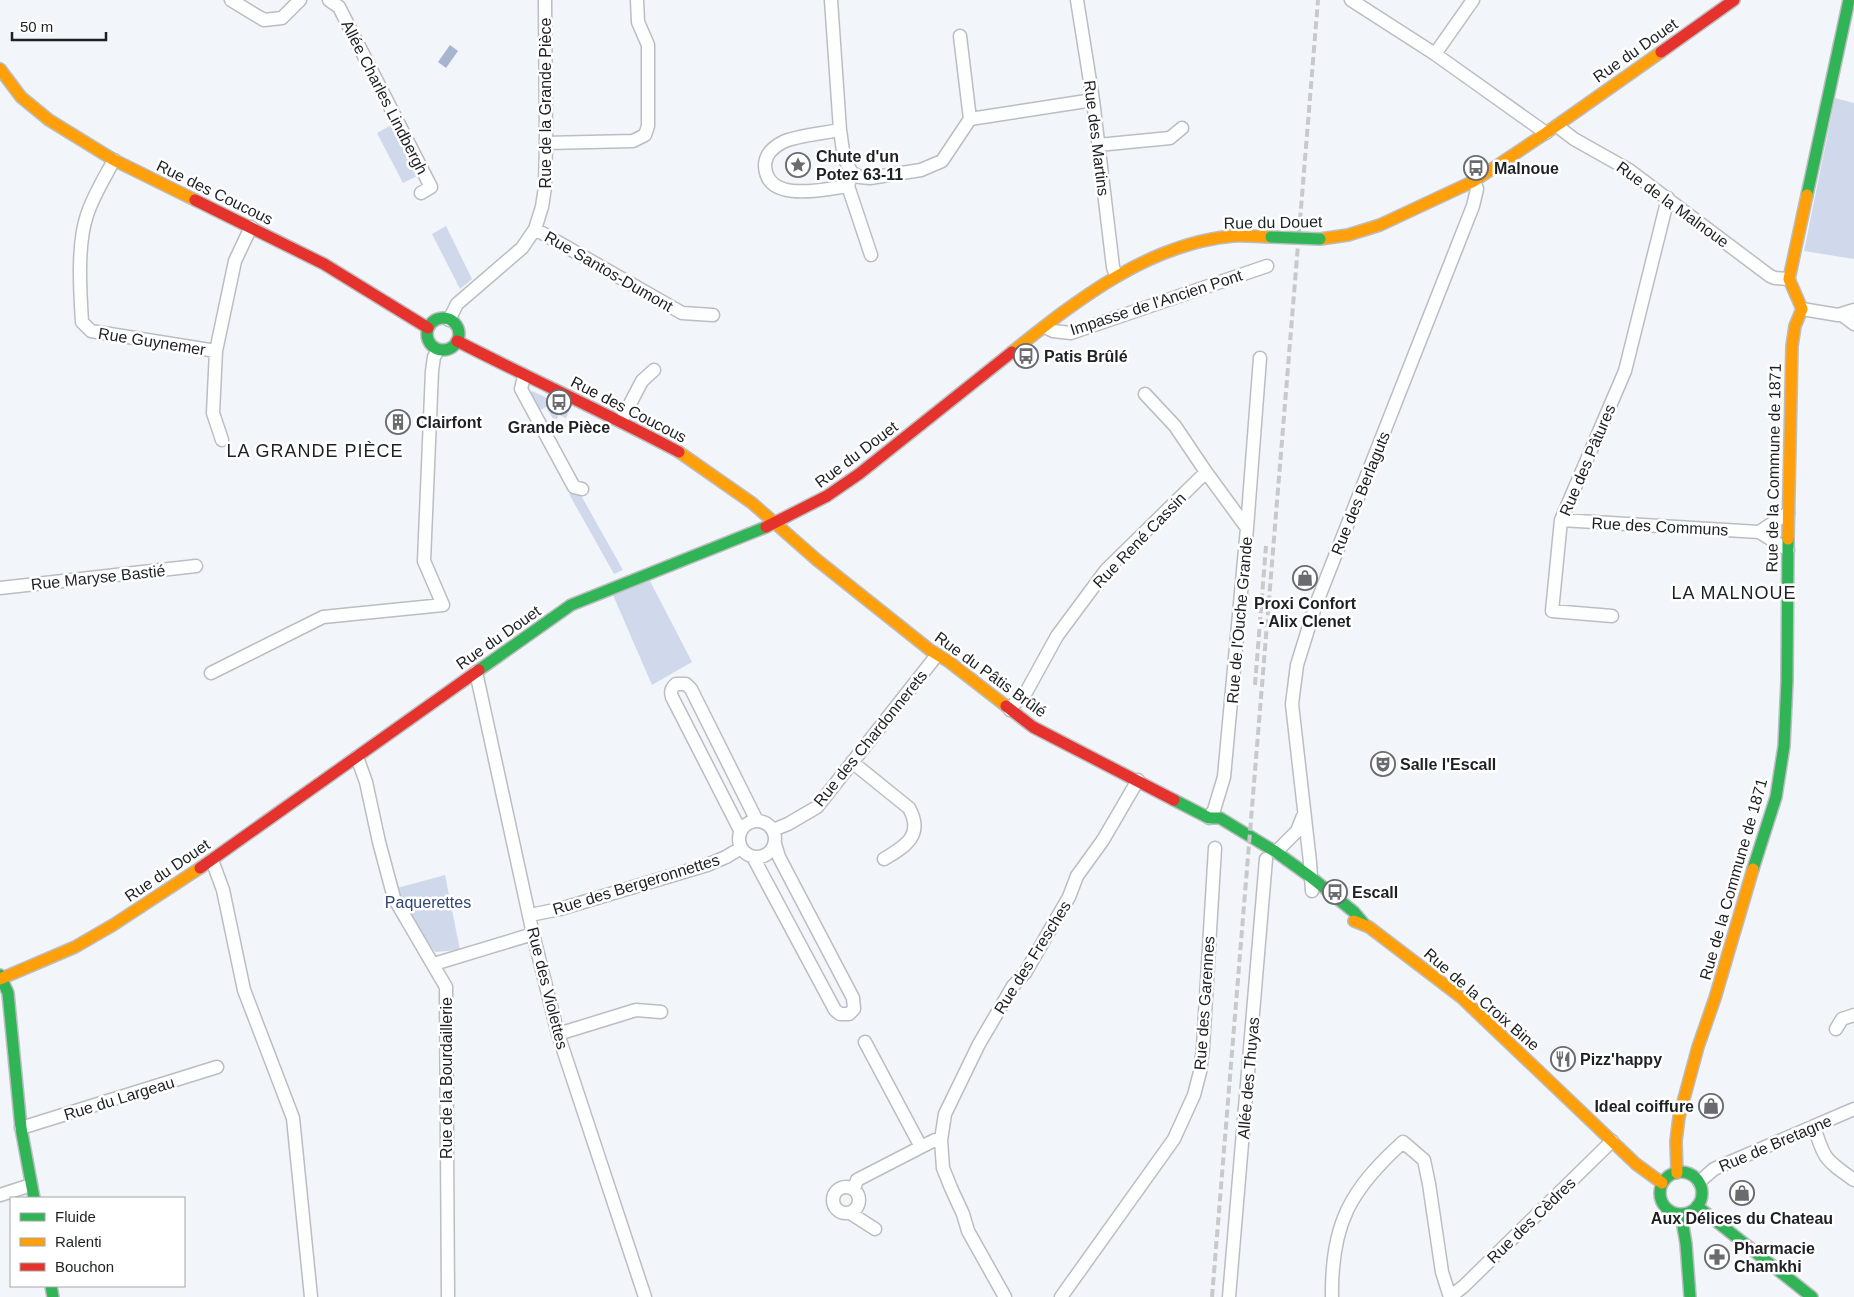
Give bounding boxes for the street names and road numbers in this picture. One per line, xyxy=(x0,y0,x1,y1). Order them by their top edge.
street label: Rue du Douet xyxy=(1590,15,1681,86)
street label: Allée Charles Lindbergh xyxy=(338,17,431,177)
street label: Rue de la Grande Pièce xyxy=(537,18,554,188)
street label: Rue des Martins xyxy=(1081,79,1112,197)
street label: Rue des Coucous xyxy=(154,157,276,228)
street label: Rue de la Malnoue xyxy=(1613,158,1732,251)
street label: Rue du Douet xyxy=(1224,213,1323,232)
street label: Rue Santos-Dumont xyxy=(542,228,676,315)
street label: Impasse de l'Ancien Pont xyxy=(1068,266,1245,338)
street label: Rue Guynemer xyxy=(97,325,207,358)
street label: Rue de la Commune de 1871 xyxy=(1763,363,1784,573)
street label: Rue des Coucous xyxy=(568,373,689,446)
street label: Rue des Pâtures xyxy=(1556,402,1619,518)
street label: Rue du Douet xyxy=(812,418,901,491)
street label: Rue des Berlaguts xyxy=(1328,429,1393,557)
street label: Rue René Cassin xyxy=(1090,489,1189,591)
street label: Rue des Communs xyxy=(1591,514,1729,539)
street label: Rue de l'Ouche Grande xyxy=(1224,536,1255,704)
street label: Rue Maryse Bastié xyxy=(30,562,166,593)
street label: Rue du Douet xyxy=(453,602,544,673)
street label: Rue du Pâtis Brûlé xyxy=(932,628,1050,721)
street label: Rue des Chardonnerets xyxy=(810,667,930,810)
street label: Rue de la Commune de 1871 xyxy=(1697,776,1770,982)
street label: Rue du Douet xyxy=(122,835,213,905)
street label: Rue des Bergeronnettes xyxy=(551,851,722,918)
street label: Rue des Fresches xyxy=(991,898,1074,1017)
street label: Rue des Violettes xyxy=(524,925,571,1051)
street label: Rue des Garennes xyxy=(1191,935,1218,1071)
street label: Rue de la Croix Bine xyxy=(1421,945,1543,1054)
street label: Rue de la Bourdaillerie xyxy=(438,997,455,1159)
street label: Allée des Thuyas xyxy=(1235,1016,1262,1140)
street label: Rue du Largeau xyxy=(62,1074,177,1123)
street label: Rue de Bretagne xyxy=(1716,1112,1834,1175)
street label: Rue des Cèdres xyxy=(1484,1174,1579,1267)

